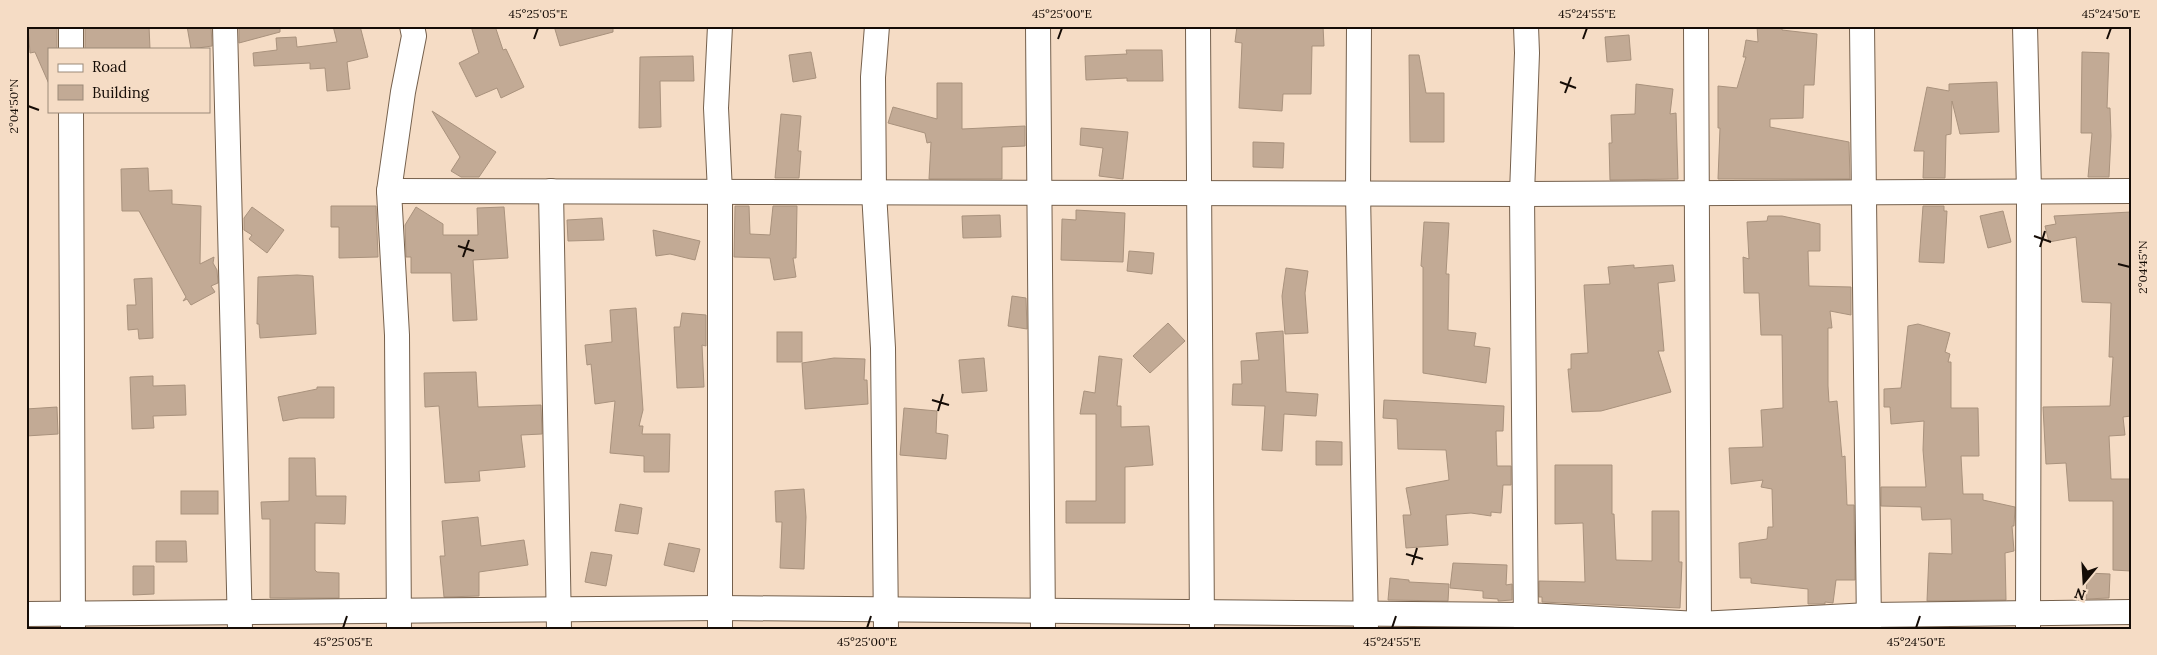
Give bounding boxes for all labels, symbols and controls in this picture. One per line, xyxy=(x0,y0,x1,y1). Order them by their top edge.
text: 45°25'05"E xyxy=(509,6,568,21)
text: 45°25'00"E xyxy=(1032,6,1092,21)
text: 45°24'55"E xyxy=(1558,6,1616,21)
text: 45°24'50"E xyxy=(2082,6,2140,21)
legend xyxy=(48,48,210,112)
text: Road xyxy=(92,57,127,76)
text: 2°04'50"N xyxy=(6,79,21,133)
text: Building xyxy=(92,83,150,102)
text: 2°04'45"N xyxy=(2135,240,2150,294)
north arrow xyxy=(2060,558,2110,608)
text: N xyxy=(2072,584,2088,605)
text: 45°25'05"E xyxy=(314,634,373,649)
text: 45°25'00"E xyxy=(837,634,897,649)
text: 45°24'55"E xyxy=(1363,634,1421,649)
text: 45°24'50"E xyxy=(1887,634,1945,649)

